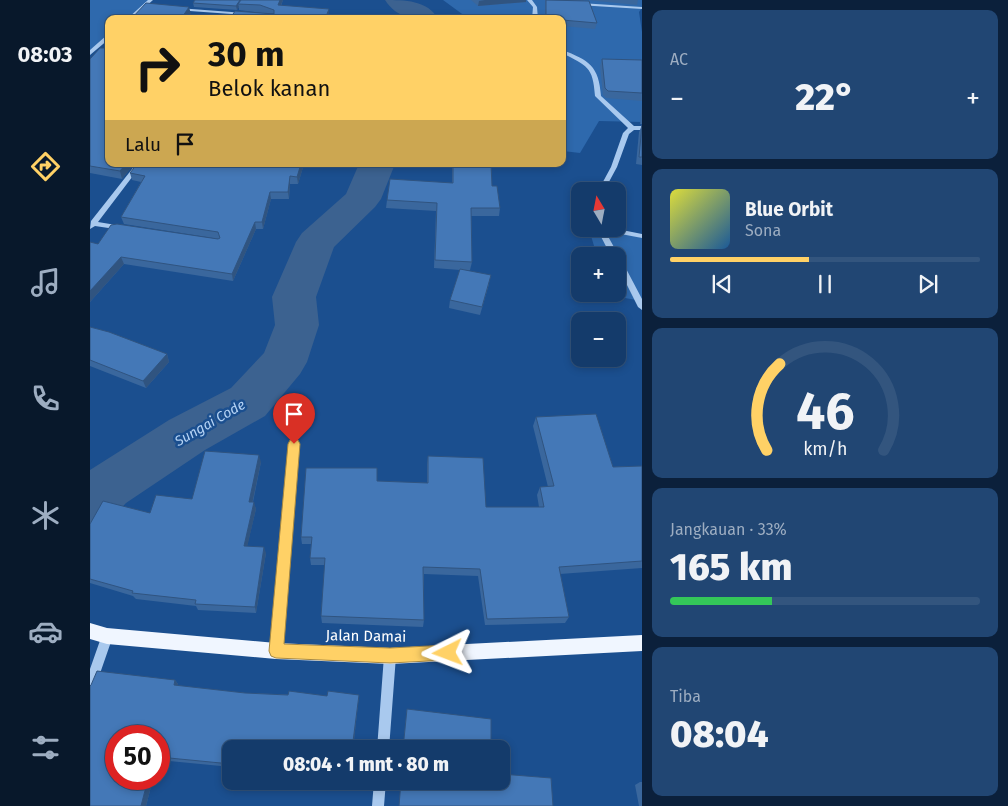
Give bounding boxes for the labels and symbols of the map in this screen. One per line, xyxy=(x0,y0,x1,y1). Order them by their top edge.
north arrow xyxy=(571,182,626,238)
pin xyxy=(273,393,315,444)
water label: Sungai Code xyxy=(171,396,248,450)
street label: Jalan Damai xyxy=(325,626,407,646)
position arrow xyxy=(421,626,473,678)
speed limit sign: 50 xyxy=(105,725,170,790)

